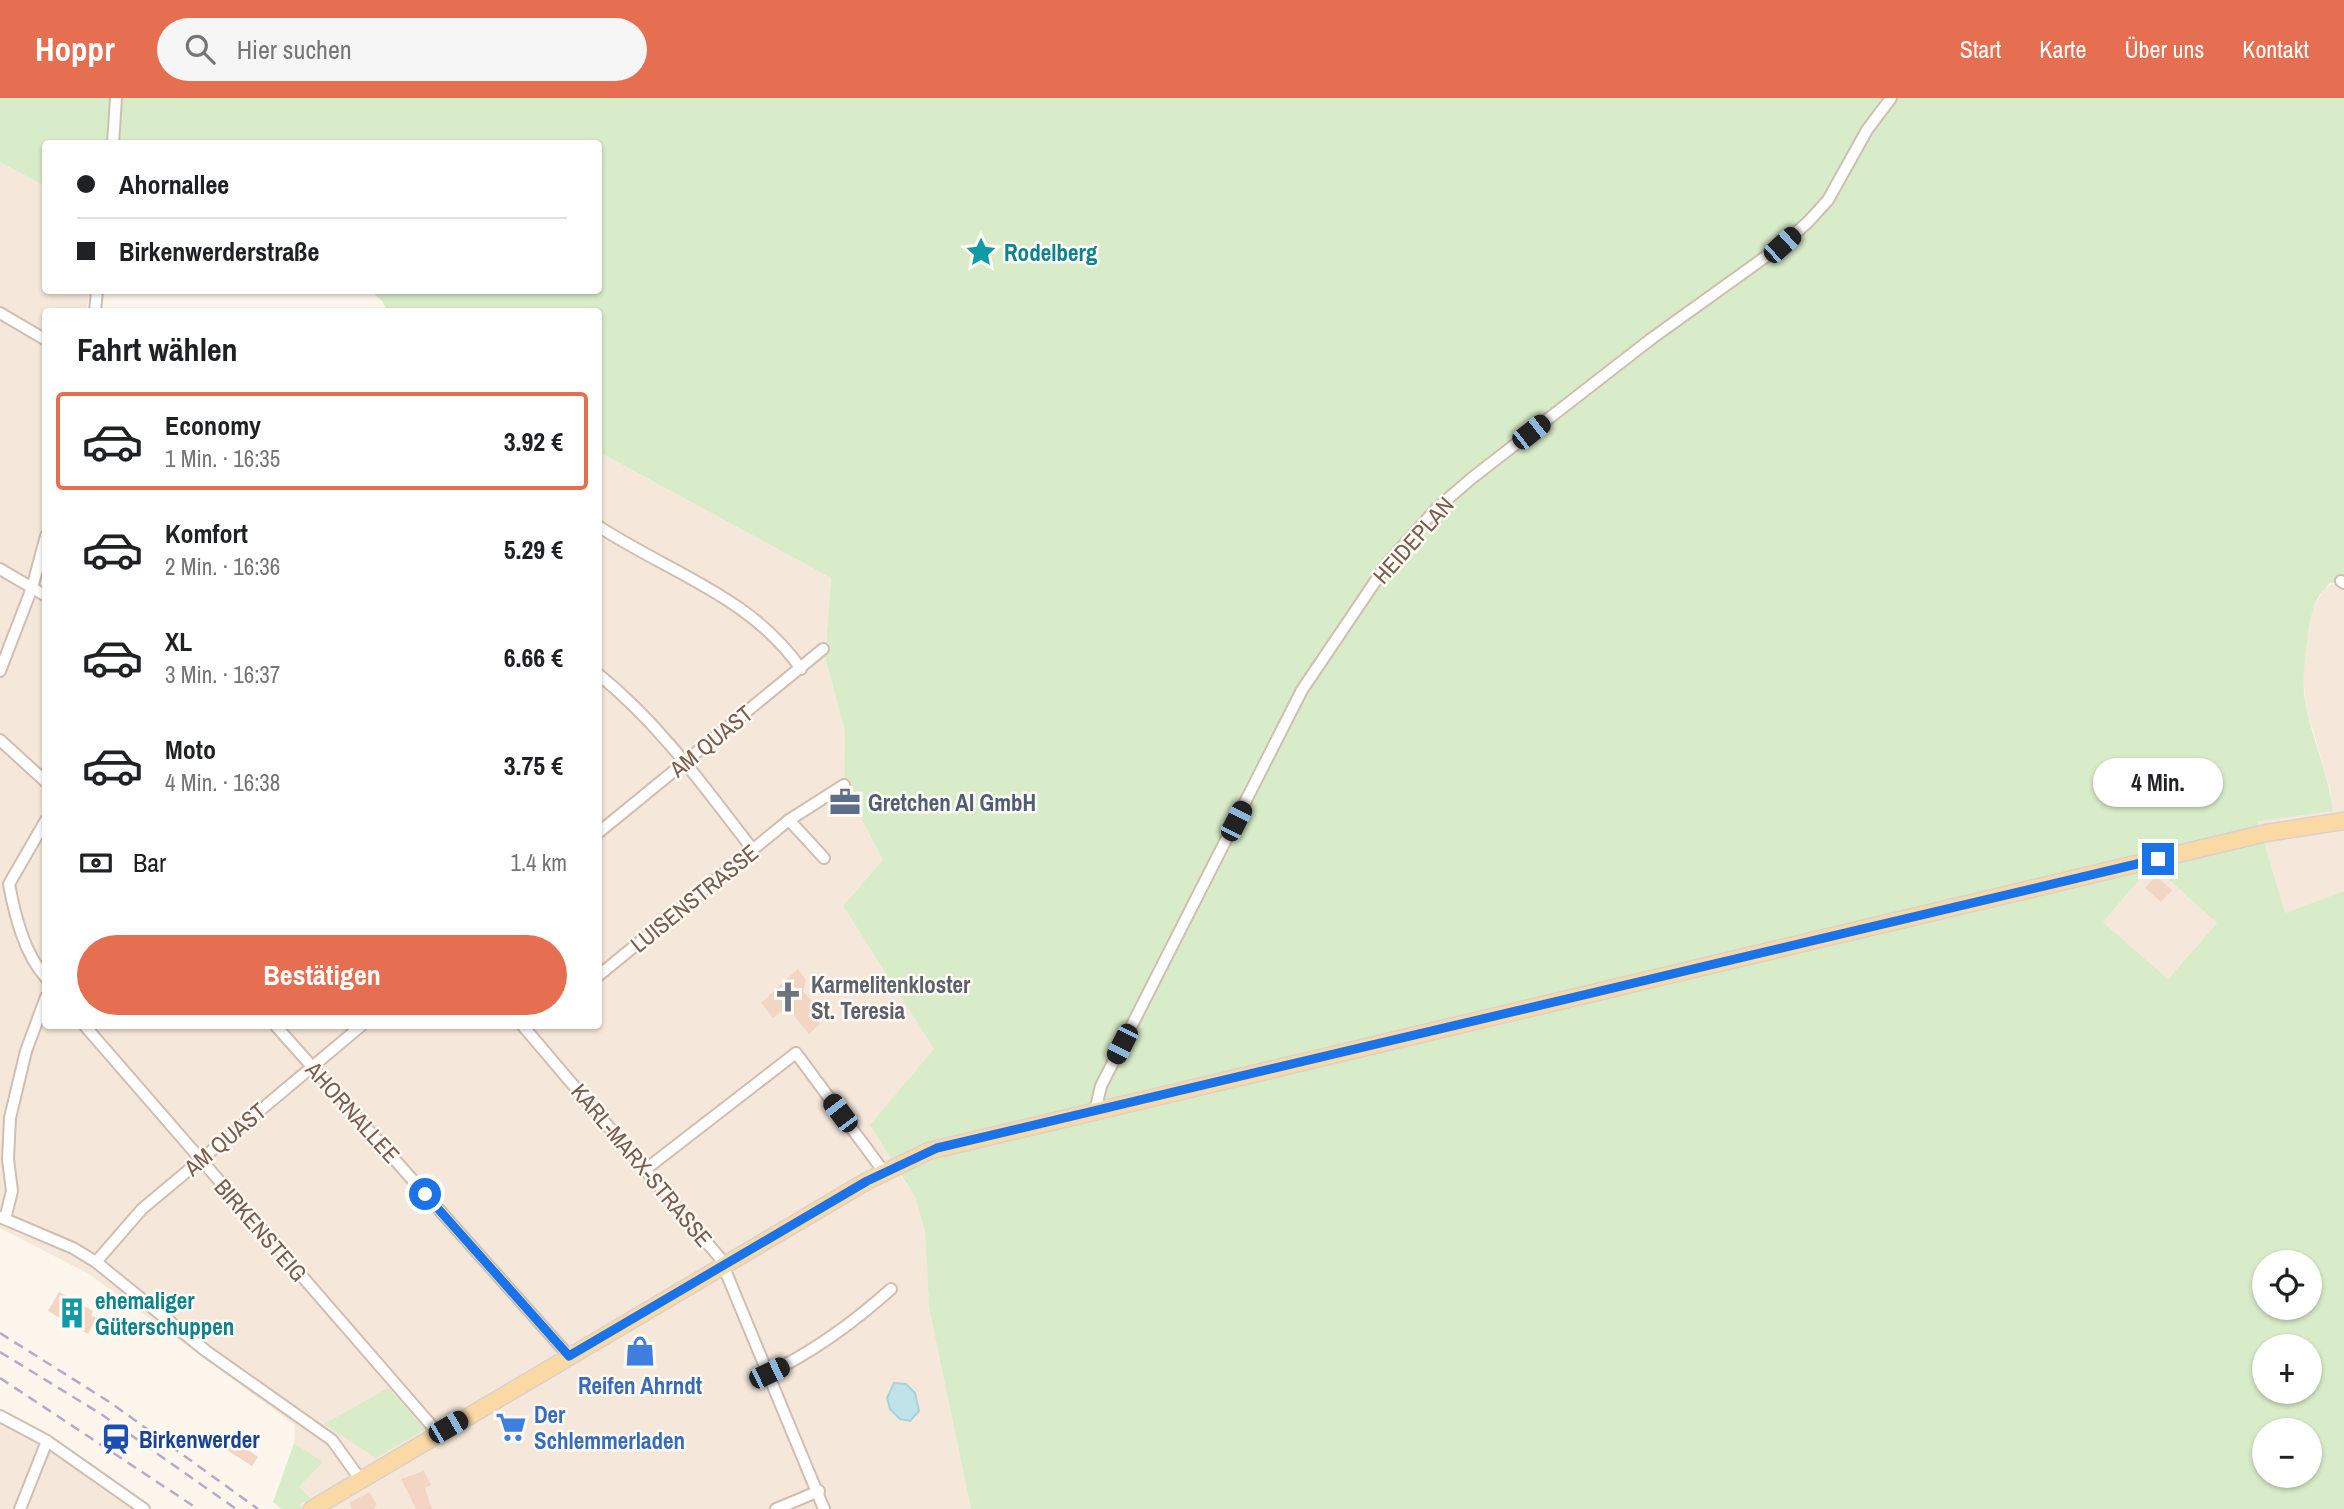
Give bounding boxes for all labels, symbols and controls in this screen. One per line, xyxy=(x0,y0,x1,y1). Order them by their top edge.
search box xyxy=(157,18,647,81)
text: Hoppr xyxy=(35,27,115,71)
icon: search xyxy=(181,30,219,68)
text: Hier suchen xyxy=(237,32,352,67)
text: Start xyxy=(1960,33,2001,65)
text: Karte xyxy=(2039,33,2086,65)
text: Über uns xyxy=(2124,33,2204,65)
text: Kontakt xyxy=(2242,33,2309,65)
text: Ahornallee xyxy=(119,167,229,202)
car xyxy=(1760,223,1805,267)
text: Birkenwerderstraße xyxy=(119,234,319,269)
place icon: Rodelberg xyxy=(964,235,998,269)
place label: Rodelberg xyxy=(1004,237,1098,268)
text: Fahrt wählen xyxy=(77,328,238,371)
text: Economy xyxy=(165,408,261,443)
icon: car xyxy=(81,410,144,473)
car xyxy=(1508,411,1555,453)
text: 3.92 € xyxy=(504,424,563,459)
text: 1 Min. · 16:35 xyxy=(165,443,280,474)
street label: HEIDEPLAN xyxy=(1366,490,1460,590)
text: Komfort xyxy=(165,516,248,551)
icon: car xyxy=(81,518,144,581)
text: 5.29 € xyxy=(504,532,563,567)
text: 2 Min. · 16:36 xyxy=(165,551,280,582)
text: XL xyxy=(165,624,192,659)
icon: car xyxy=(81,626,144,689)
text: 6.66 € xyxy=(504,640,563,675)
text: 3 Min. · 16:37 xyxy=(165,659,280,690)
street label: AM QUAST xyxy=(662,698,759,785)
text: Moto xyxy=(165,732,216,767)
icon: car xyxy=(81,734,144,797)
text: 3.75 € xyxy=(504,748,563,783)
callout: 4 Min. xyxy=(2093,758,2223,806)
text: 4 Min. · 16:38 xyxy=(165,767,280,798)
text: 4 Min. xyxy=(2131,767,2185,798)
office icon: Gretchen AI GmbH xyxy=(828,785,862,819)
place label: Gretchen AI GmbH xyxy=(868,787,1036,818)
car xyxy=(1218,798,1255,844)
street label: LUISENSTRASSE xyxy=(624,837,764,959)
route end xyxy=(2142,843,2174,875)
icon: cash xyxy=(77,844,115,882)
text: Bar xyxy=(133,845,166,880)
text: 1.4 km xyxy=(510,847,567,878)
button: Bestätigen xyxy=(77,935,567,1015)
place label: Karmelitenkloster St. Teresia xyxy=(811,969,971,1026)
church icon: Karmelitenkloster St. Teresia xyxy=(771,980,805,1014)
car xyxy=(1104,1021,1141,1067)
street label: AHORNALLEE xyxy=(298,1054,407,1169)
street label: KARL-MARX-STRASSE xyxy=(564,1077,720,1253)
car xyxy=(819,1090,862,1136)
street label: AM QUAST xyxy=(177,1095,273,1183)
street label: BIRKENSTEIG xyxy=(208,1172,314,1288)
route start xyxy=(409,1178,441,1210)
map controls xyxy=(2252,1250,2322,1488)
button: locate xyxy=(2252,1250,2322,1320)
place label: ehemaliger Güterschuppen xyxy=(95,1285,234,1342)
building icon: ehemaliger Güterschuppen xyxy=(55,1296,89,1330)
shop icon: Reifen Ahrndt xyxy=(623,1334,657,1368)
button: + xyxy=(2252,1334,2322,1404)
car xyxy=(746,1354,793,1392)
place label: Reifen Ahrndt xyxy=(578,1370,702,1401)
place label: Der Schlemmerladen xyxy=(534,1399,685,1456)
car xyxy=(425,1407,472,1447)
supermarket icon: Der Schlemmerladen xyxy=(494,1410,528,1444)
button: − xyxy=(2252,1418,2322,1488)
station icon: Birkenwerder xyxy=(99,1422,133,1456)
place label: Birkenwerder xyxy=(139,1424,260,1455)

